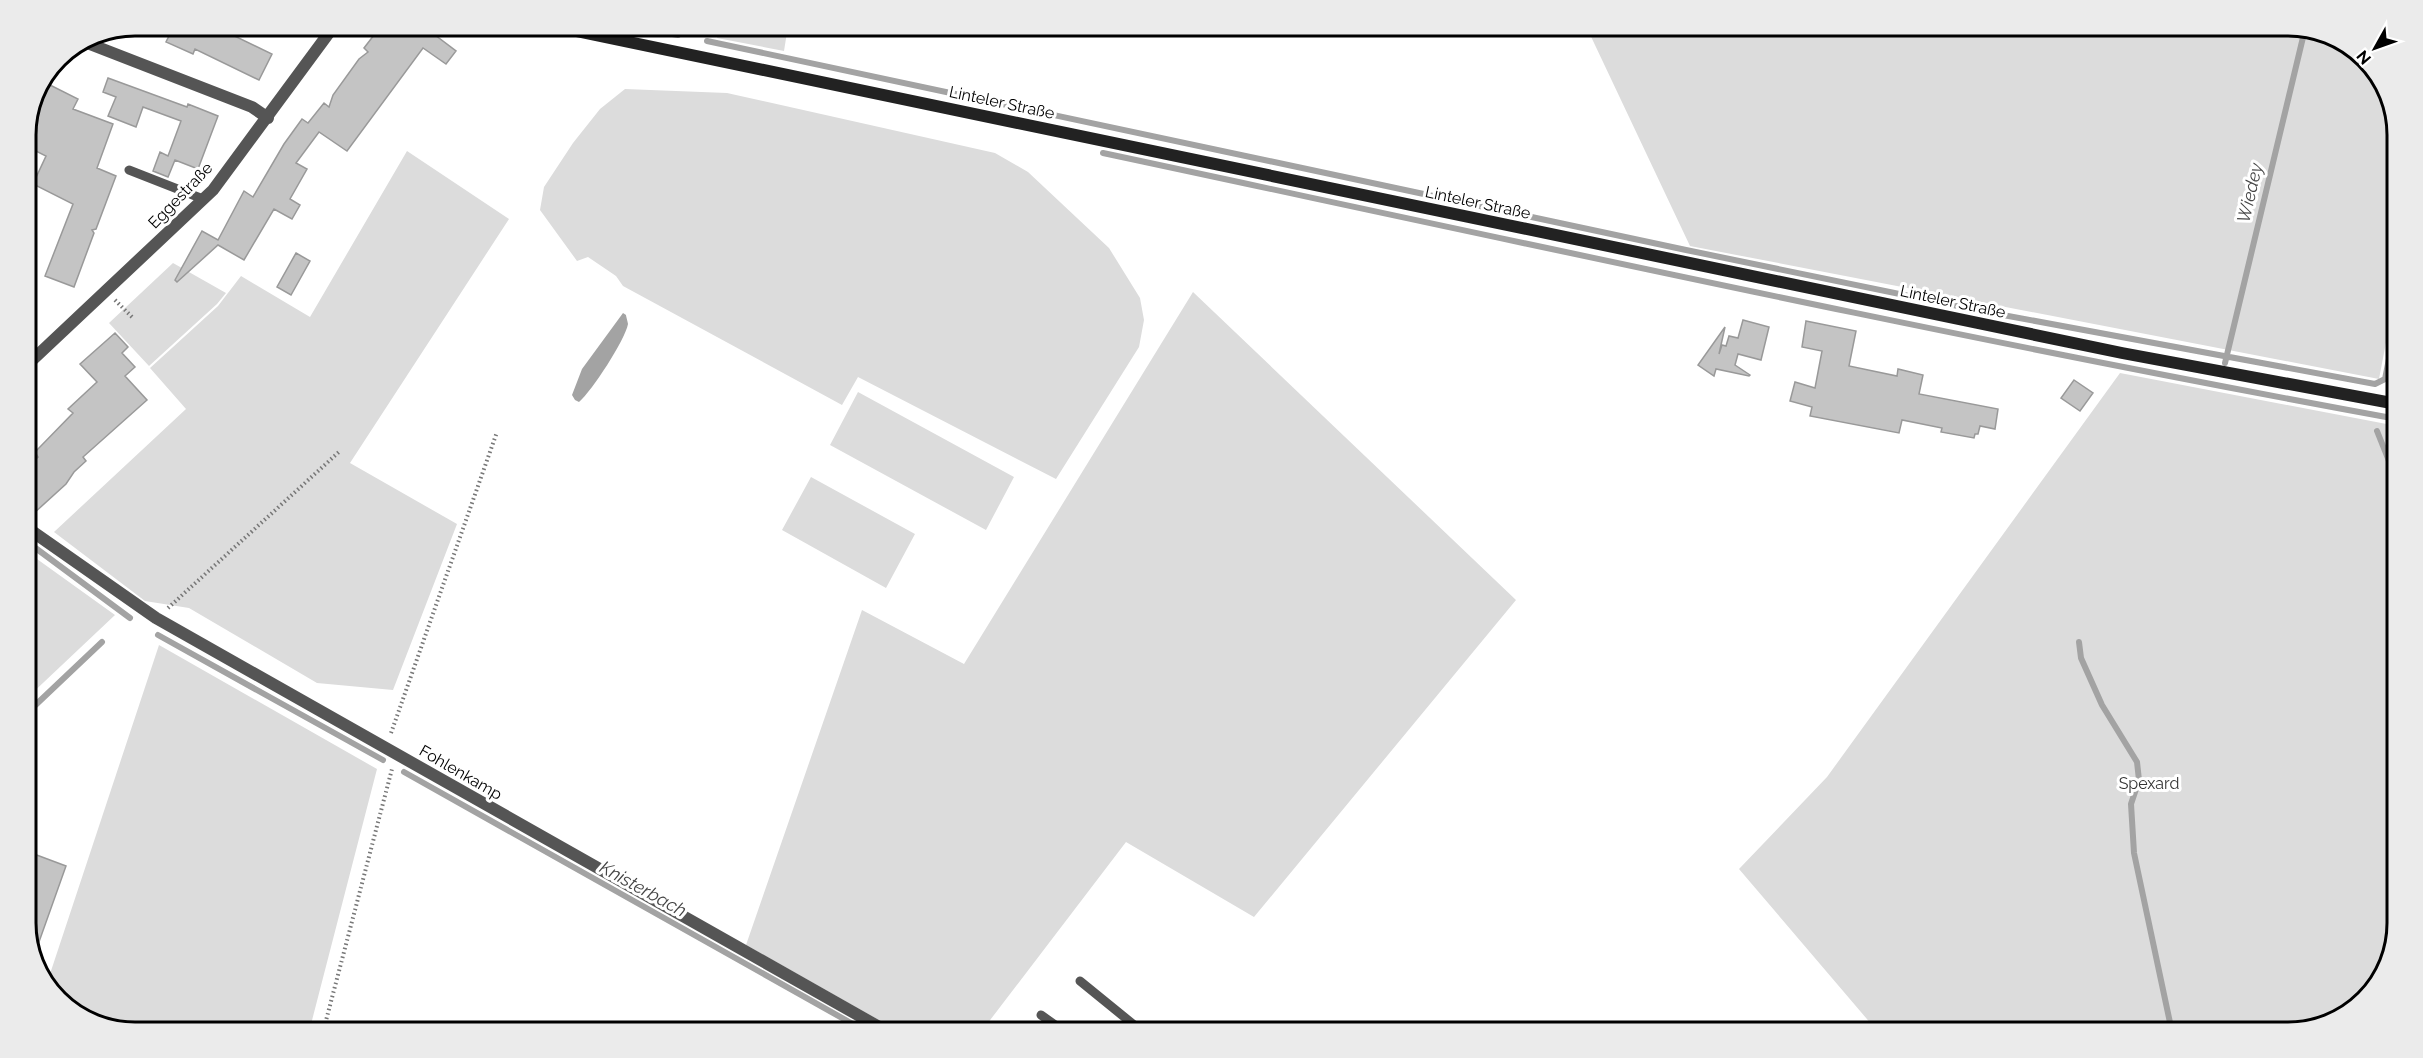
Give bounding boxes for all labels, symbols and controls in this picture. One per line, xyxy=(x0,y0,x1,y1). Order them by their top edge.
north arrow xyxy=(2345,18,2405,78)
text: N xyxy=(2353,47,2375,68)
street label: Linteler Straße xyxy=(947,82,1056,123)
street label: Eggestraße xyxy=(144,158,216,232)
water label: Wiedey xyxy=(2232,160,2267,225)
street label: Linteler Straße xyxy=(1423,182,1532,223)
street label: Linteler Straße xyxy=(1898,281,2007,322)
street label: Fohlenkamp xyxy=(416,741,506,804)
park label: Spexard xyxy=(2119,774,2179,793)
water label: Knisterbach xyxy=(596,856,690,921)

